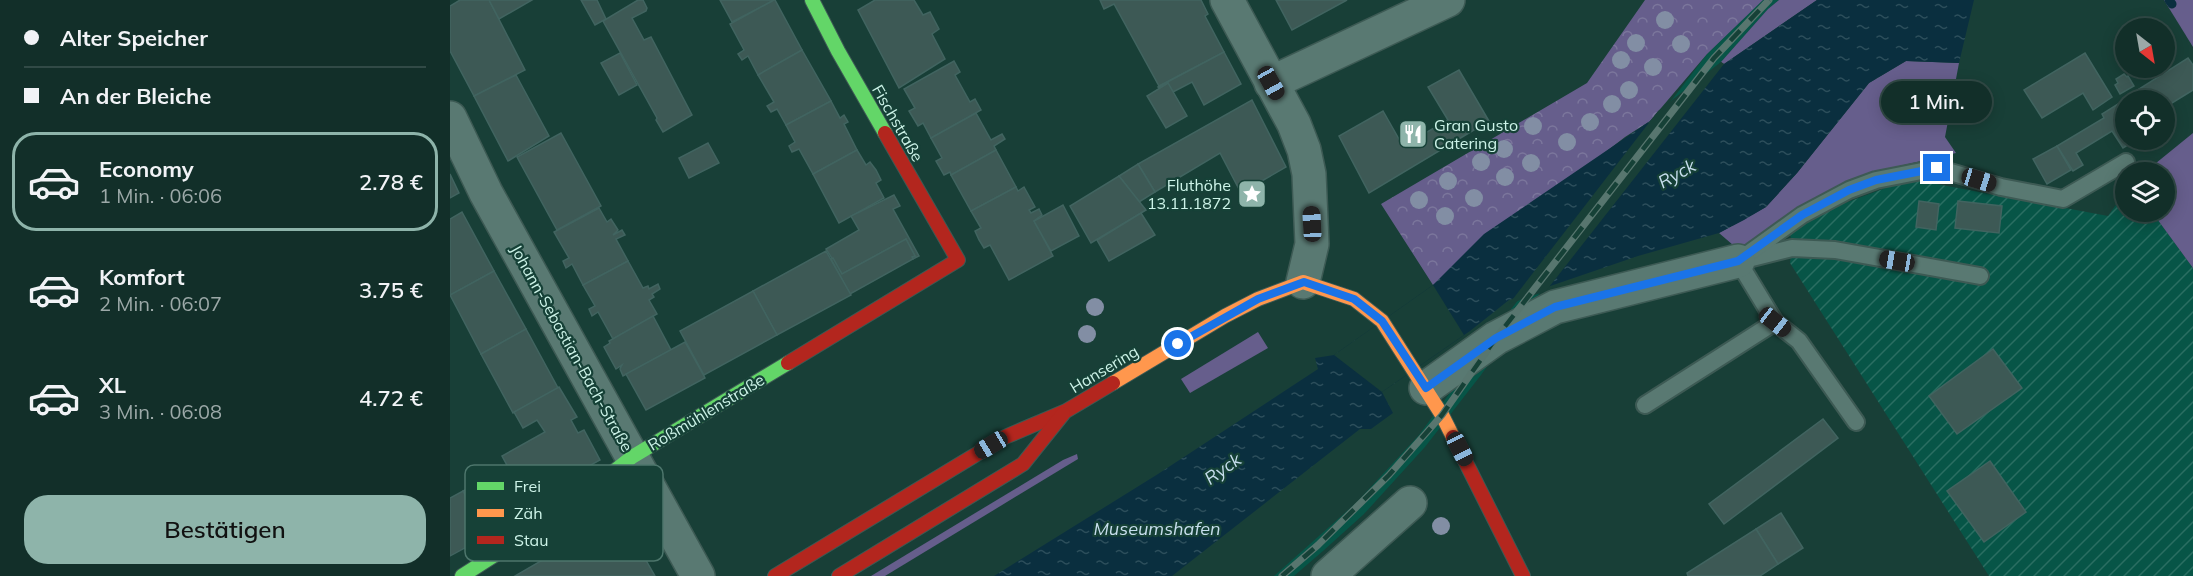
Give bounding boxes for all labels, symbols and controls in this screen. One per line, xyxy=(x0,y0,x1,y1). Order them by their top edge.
north arrow xyxy=(2115,18,2175,78)
map controls xyxy=(2115,18,2175,222)
text: Alter Speicher xyxy=(60,24,208,52)
car xyxy=(1254,63,1288,103)
street label: Fischstraße xyxy=(868,81,928,165)
callout: 1 Min. xyxy=(1882,81,1993,123)
text: An der Bleiche xyxy=(60,82,211,110)
text: 1 Min. xyxy=(1908,89,1965,114)
button: locate xyxy=(2115,90,2175,150)
place label: Gran Gusto Catering xyxy=(1434,115,1518,153)
restaurant icon: Gran Gusto Catering xyxy=(1397,118,1429,150)
water label: Ryck xyxy=(1654,153,1700,193)
route end xyxy=(1923,154,1950,181)
icon: car xyxy=(27,155,81,209)
text: Economy xyxy=(99,155,194,183)
button: layers xyxy=(2115,162,2175,222)
car xyxy=(1959,166,1999,194)
text: 2.78 € xyxy=(359,168,423,196)
place label: Fluthöhe 13.11.1872 xyxy=(1147,175,1231,213)
place icon: Fluthöhe 13.11.1872 xyxy=(1236,178,1268,210)
text: 1 Min. · 06:06 xyxy=(99,183,222,208)
car xyxy=(1302,206,1322,242)
street label: Johann-Sebastian-Bach-Straße xyxy=(507,241,637,455)
car xyxy=(1878,249,1916,273)
icon: car xyxy=(27,263,81,317)
text: Komfort xyxy=(99,263,185,291)
text: 3.75 € xyxy=(359,276,423,304)
text: 2 Min. · 06:07 xyxy=(99,291,222,316)
car xyxy=(1755,304,1795,340)
route start xyxy=(1164,330,1191,357)
street label: Hansering xyxy=(1066,341,1142,397)
street label: Roßmühlenstraße xyxy=(644,369,768,455)
icon: car xyxy=(27,371,81,425)
text: XL xyxy=(99,371,126,399)
text: 4.72 € xyxy=(359,384,423,412)
text: 3 Min. · 06:08 xyxy=(99,399,222,424)
car xyxy=(971,428,1011,462)
car xyxy=(1444,429,1476,469)
water label: Ryck xyxy=(1200,447,1246,490)
legend xyxy=(465,465,663,561)
text: Frei xyxy=(514,476,541,496)
button: Bestätigen xyxy=(24,495,426,564)
text: Zäh xyxy=(514,503,543,523)
water label: Museumshafen xyxy=(1093,517,1221,540)
text: Stau xyxy=(514,530,548,550)

